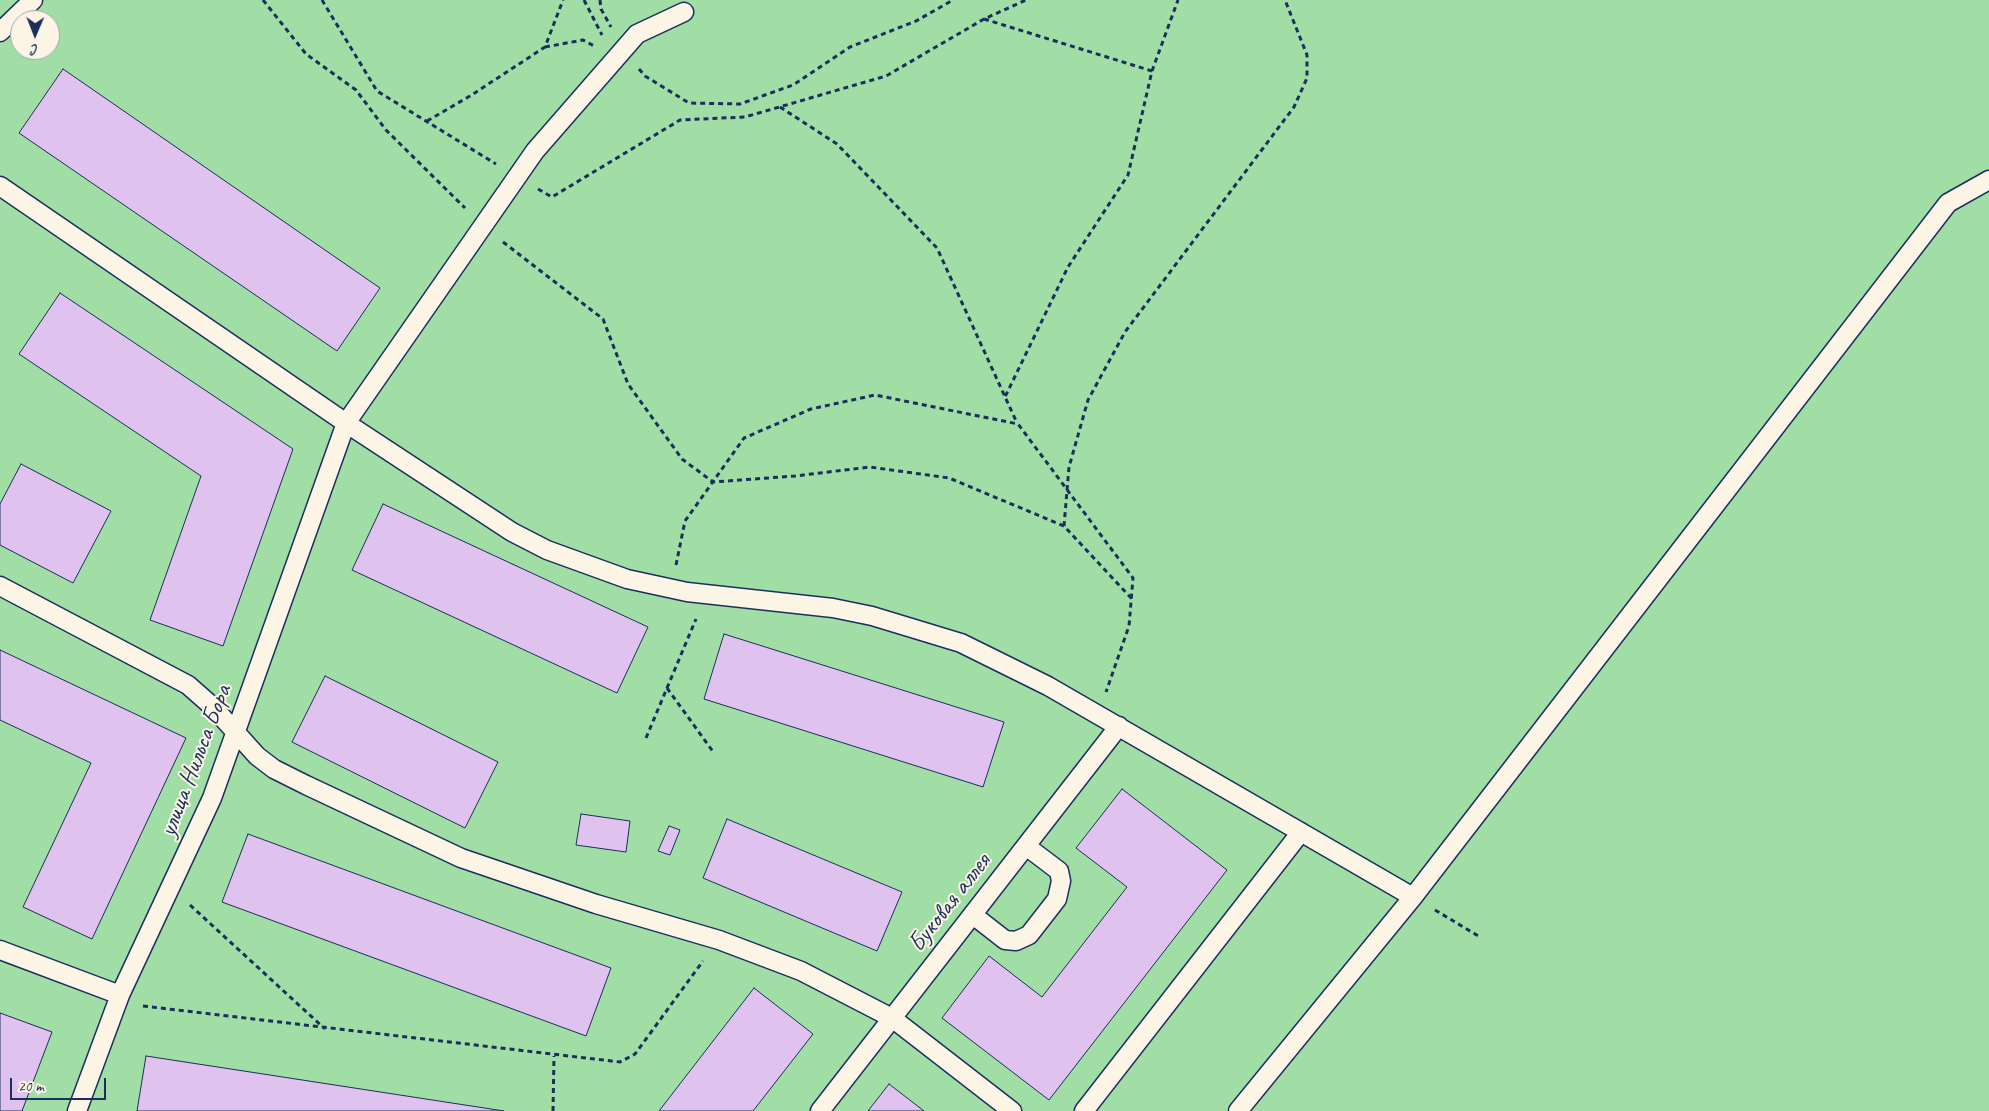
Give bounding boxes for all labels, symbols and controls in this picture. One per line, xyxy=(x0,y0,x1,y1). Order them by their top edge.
north arrow xyxy=(10,10,60,60)
text: С xyxy=(31,41,38,58)
street label: улица Нильса Бора xyxy=(153,681,239,841)
street label: Буковая аллея xyxy=(902,848,998,958)
scale bar xyxy=(12,1068,109,1100)
text: 20 m xyxy=(18,1077,44,1096)

